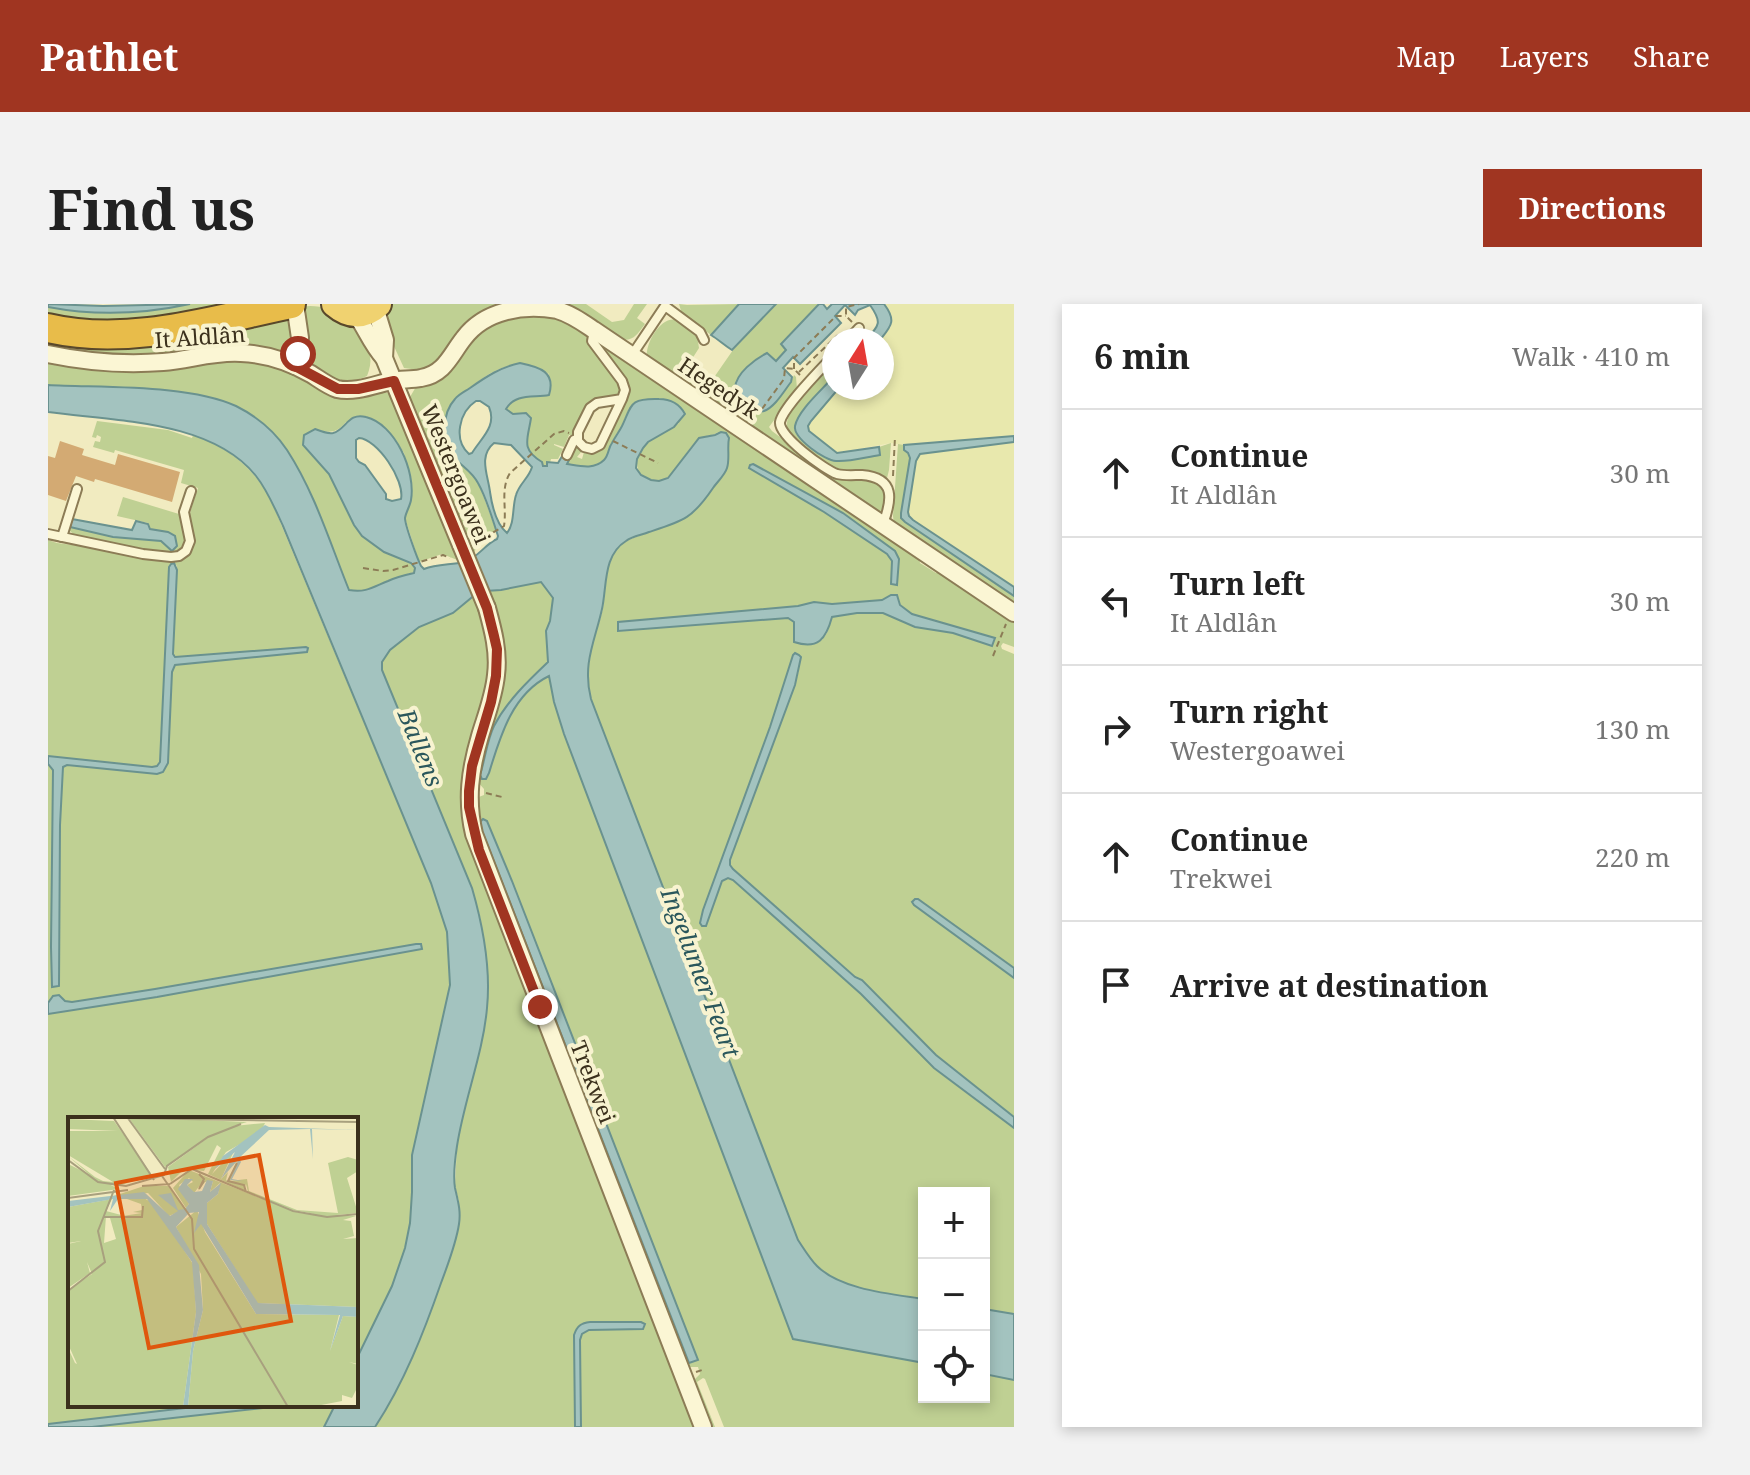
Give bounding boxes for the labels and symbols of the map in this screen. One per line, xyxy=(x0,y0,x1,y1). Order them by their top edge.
street label: It Aldlân xyxy=(154,318,246,354)
north arrow xyxy=(822,328,894,400)
route start xyxy=(280,336,316,372)
street label: Hegedyk xyxy=(673,349,766,425)
street label: Westergoawei xyxy=(415,399,499,548)
water label: Ballens xyxy=(390,703,452,791)
water label: Ingelumer Feart xyxy=(653,882,749,1062)
route end xyxy=(522,989,558,1025)
street label: Trekwei xyxy=(564,1036,623,1127)
inset map xyxy=(68,1117,358,1407)

